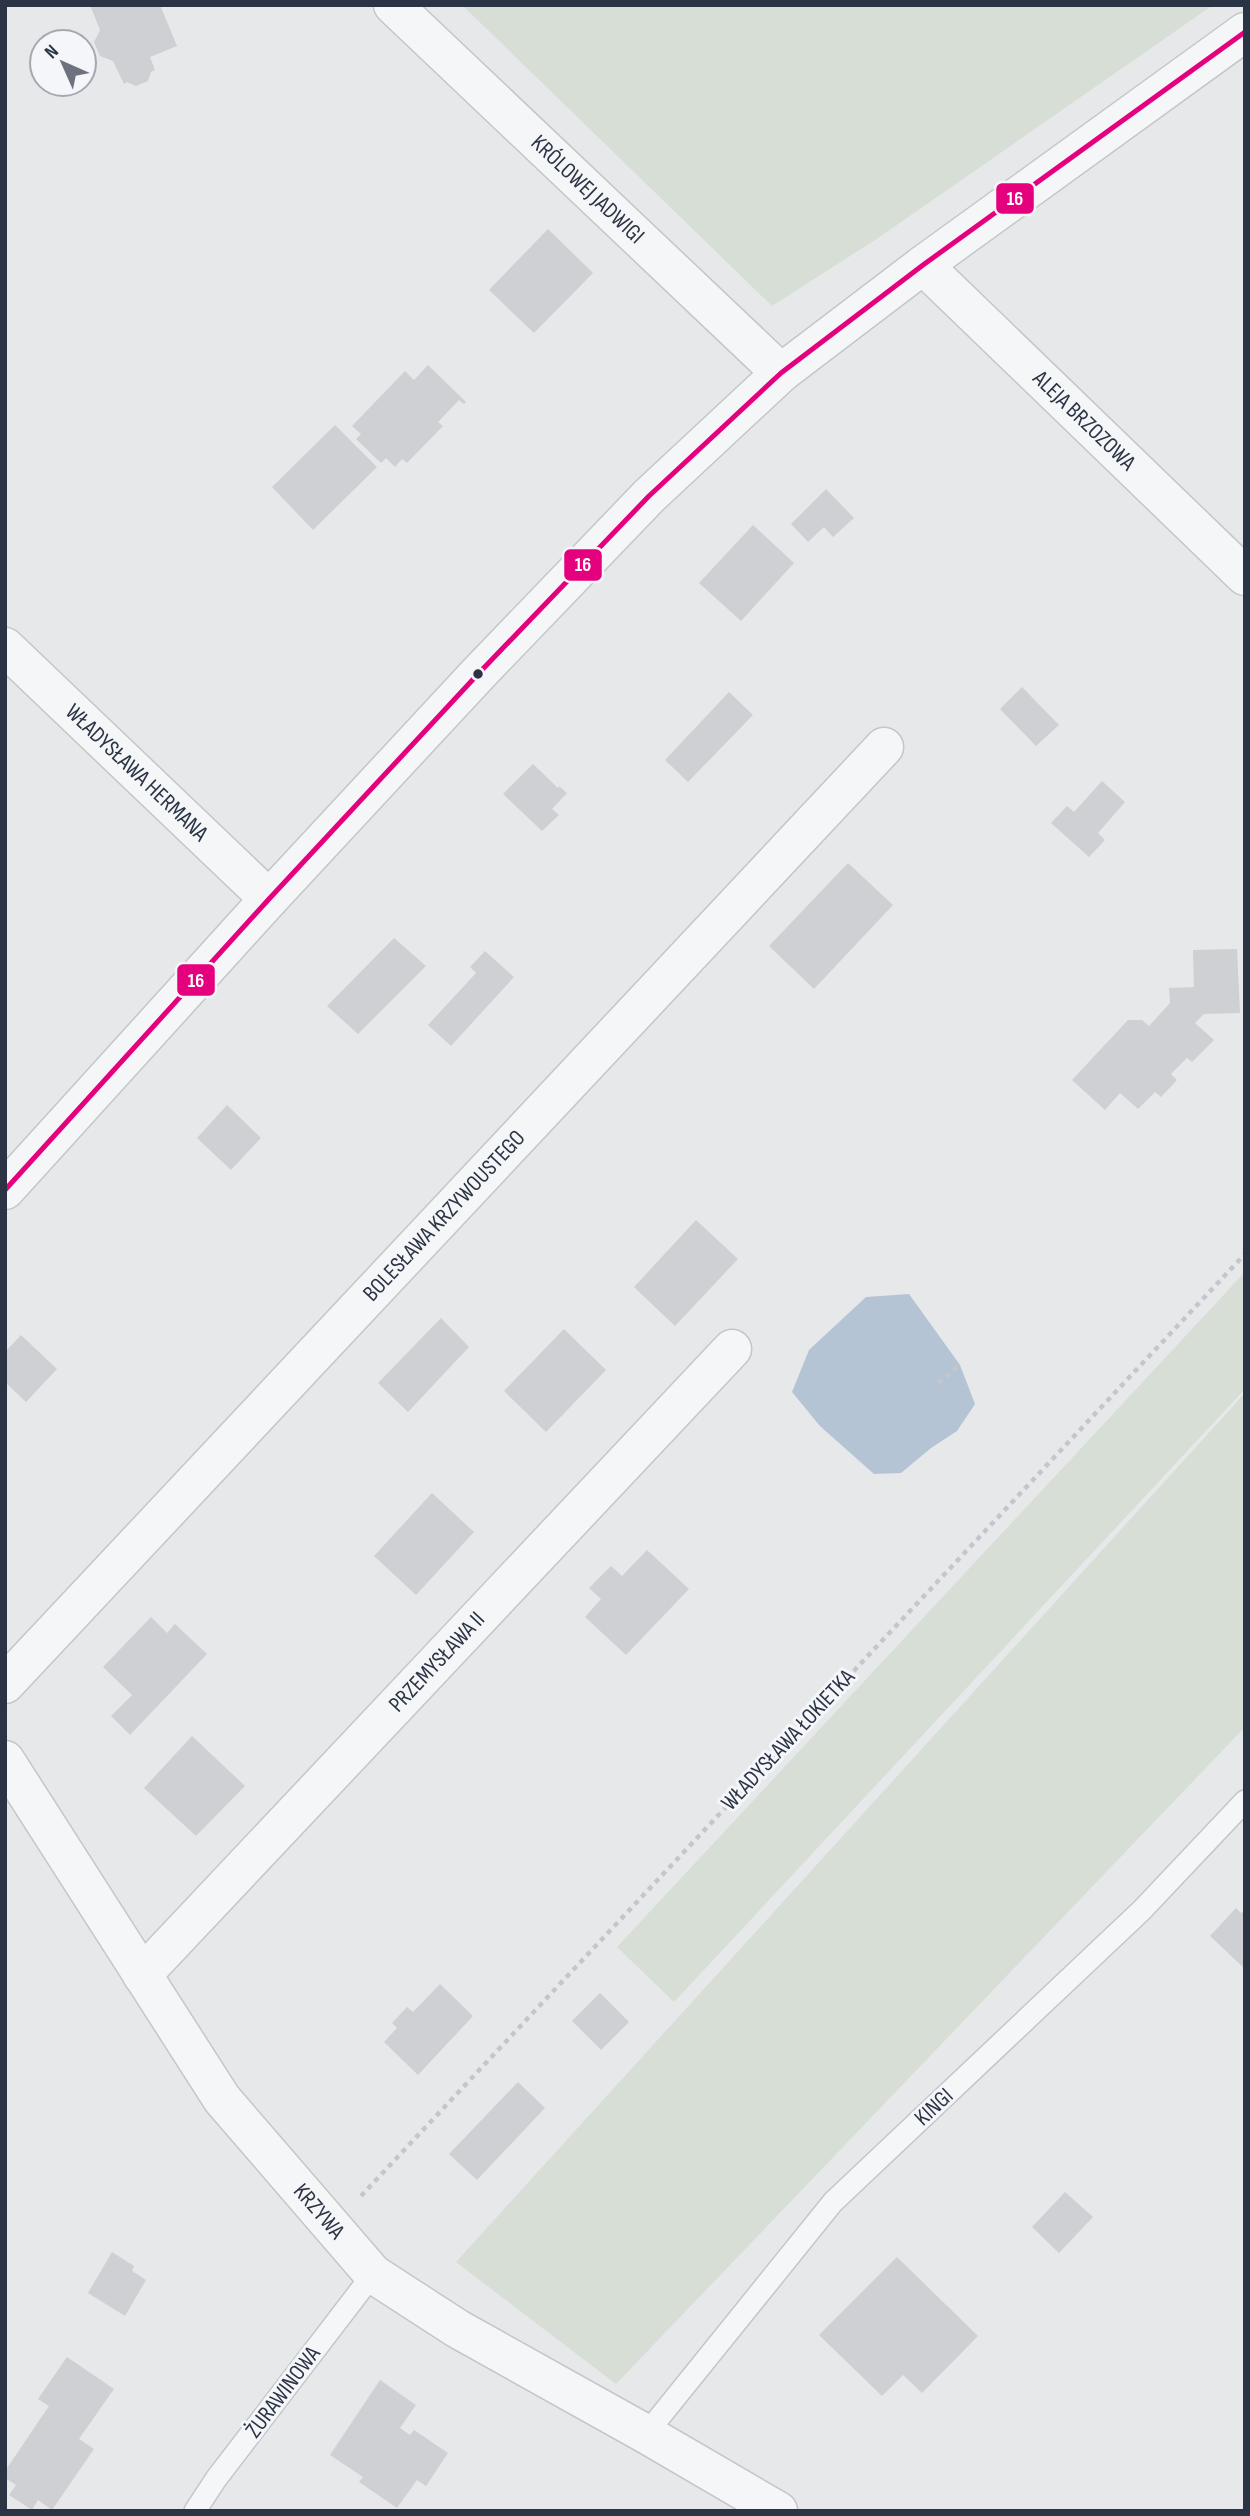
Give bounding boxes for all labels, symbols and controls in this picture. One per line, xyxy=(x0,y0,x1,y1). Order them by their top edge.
north arrow xyxy=(28,28,98,98)
text: N xyxy=(40,40,64,64)
street label: KRÓLOWEJ JADWIGI xyxy=(525,129,650,250)
line badge: 16 xyxy=(995,182,1035,215)
text: 16 xyxy=(1007,188,1023,211)
street label: ALEJA BRZOZOWA xyxy=(1026,364,1141,477)
line badge: 16 xyxy=(563,548,603,582)
text: 16 xyxy=(575,554,591,577)
unlabelled marker xyxy=(471,667,485,681)
street label: WŁADYSŁAWA HERMANA xyxy=(59,698,214,847)
line badge: 16 xyxy=(176,963,216,997)
text: 16 xyxy=(188,970,204,993)
street label: BOLESŁAWA KRZYWOUSTEGO xyxy=(357,1124,531,1307)
street label: PRZEMYSŁAWA II xyxy=(383,1606,491,1718)
street label: WŁADYSŁAWA ŁOKIETKA xyxy=(715,1663,861,1817)
street label: KINGI xyxy=(909,2082,959,2132)
street label: KRZYWA xyxy=(287,2178,351,2245)
street label: ŻURAWINOWA xyxy=(239,2341,327,2443)

